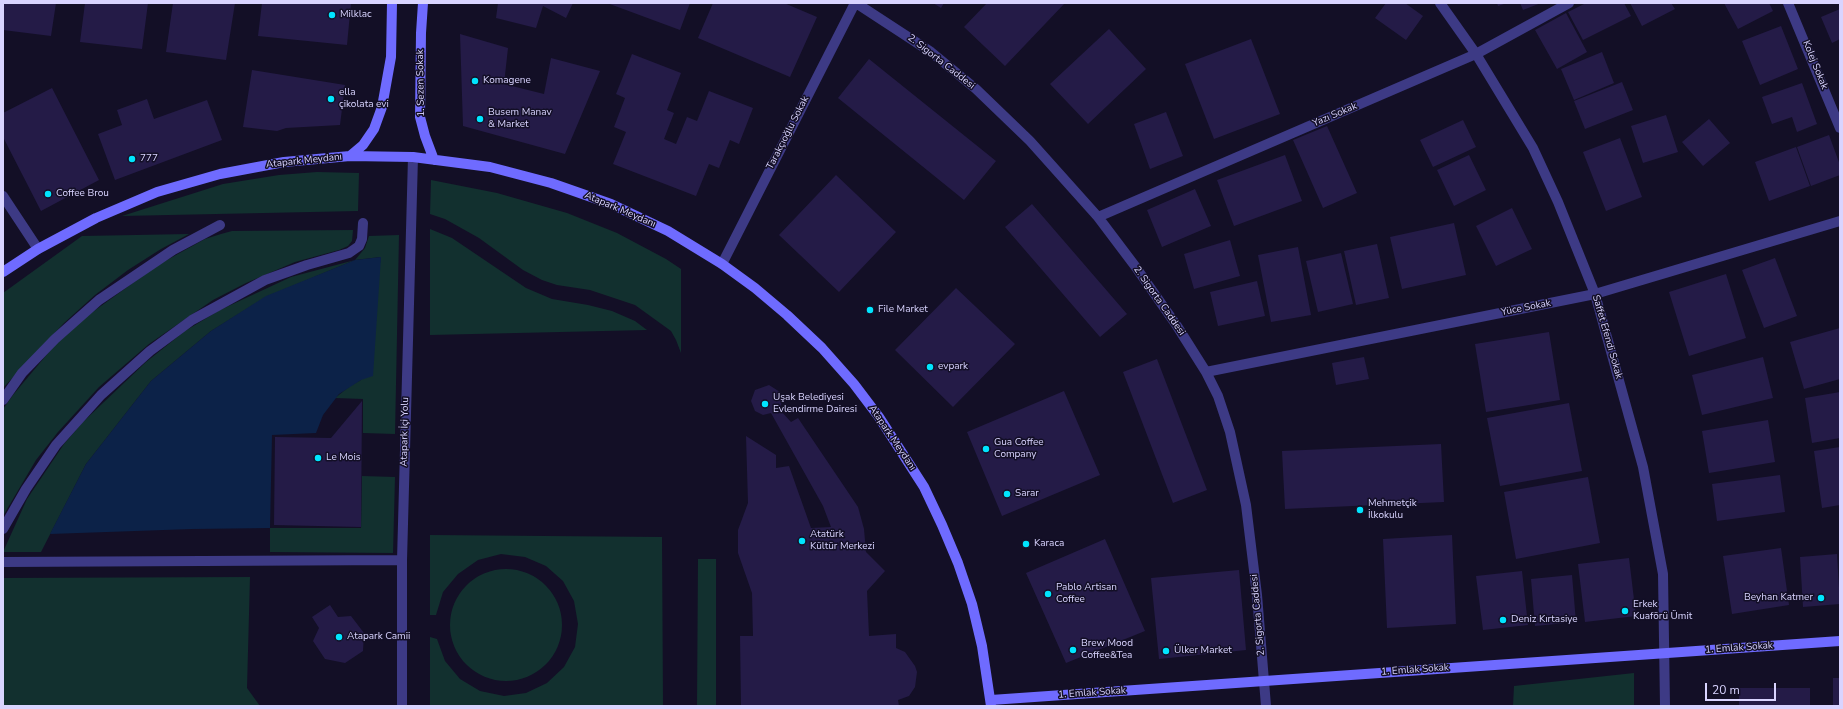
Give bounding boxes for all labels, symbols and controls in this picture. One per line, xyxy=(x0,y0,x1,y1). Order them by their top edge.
place label: Milklac xyxy=(340,9,372,21)
marker: Milklac xyxy=(327,10,337,20)
street label: 2. Sigorta Caddesi xyxy=(905,32,977,92)
street label: Kolej Sokak xyxy=(1800,39,1830,91)
street label: 1. Sezen Sokak xyxy=(414,49,428,117)
place label: Komagene xyxy=(483,75,531,87)
marker: Komagene xyxy=(470,76,480,86)
place label: ella çikolata evi xyxy=(339,87,389,110)
marker: ella çikolata evi xyxy=(326,94,336,104)
street label: Tarakçıoğlu Sokak xyxy=(764,94,812,172)
street label: Yazı Sokak xyxy=(1311,100,1359,130)
place label: Busem Manav & Market xyxy=(488,107,552,130)
marker: Busem Manav & Market xyxy=(475,114,485,124)
street label: Atapark Meydanı xyxy=(265,151,343,171)
place label: 777 xyxy=(140,153,158,165)
marker: 777 xyxy=(127,154,137,164)
place label: Coffee Brou xyxy=(56,188,109,200)
marker: Coffee Brou xyxy=(43,189,53,199)
street label: Atapark Meydanı xyxy=(583,190,657,230)
street label: 2. Sigorta Caddesi xyxy=(1131,264,1187,338)
street label: Saffet Efendi Sokak xyxy=(1589,294,1625,380)
street label: Yüce Sokak xyxy=(1500,297,1552,319)
place label: File Market xyxy=(878,304,928,316)
marker: File Market xyxy=(865,305,875,315)
place label: evpark xyxy=(938,361,968,373)
marker: evpark xyxy=(925,362,935,372)
place label: Uşak Belediyesi Evlendirme Dairesi xyxy=(773,392,857,416)
street label: Atapark İçi Yolu xyxy=(398,397,412,467)
marker: Uşak Belediyesi Evlendirme Dairesi xyxy=(760,399,770,409)
street label: Atapark Meydanı xyxy=(866,403,918,473)
place label: Gua Coffee Company xyxy=(994,437,1044,460)
marker: Gua Coffee Company xyxy=(981,444,991,454)
place label: Le Mois xyxy=(326,452,361,464)
marker: Le Mois xyxy=(313,453,323,463)
place label: Sarar xyxy=(1015,488,1039,500)
marker: Sarar xyxy=(1002,489,1012,499)
place label: Mehmetçik İlkokulu xyxy=(1368,498,1417,522)
marker: Mehmetçik İlkokulu xyxy=(1355,505,1365,515)
place label: Atatürk Kültür Merkezi xyxy=(810,529,874,552)
marker: Atatürk Kültür Merkezi xyxy=(797,536,807,546)
place label: Karaca xyxy=(1034,538,1064,550)
marker: Karaca xyxy=(1021,539,1031,549)
street label: 2. Sigorta Caddesi xyxy=(1248,574,1268,656)
place label: Pablo Artisan Coffee xyxy=(1056,582,1117,606)
marker: Pablo Artisan Coffee xyxy=(1043,589,1053,599)
place label: Beyhan Katmer xyxy=(1744,592,1813,604)
marker: Beyhan Katmer xyxy=(1816,593,1826,603)
place label: Erkek Kuaförü Ümit xyxy=(1633,599,1692,622)
marker: Erkek Kuaförü Ümit xyxy=(1620,606,1630,616)
place label: Deniz Kırtasiye xyxy=(1511,614,1578,626)
marker: Deniz Kırtasiye xyxy=(1498,615,1508,625)
place label: Atapark Camii xyxy=(347,631,410,643)
marker: Atapark Camii xyxy=(334,632,344,642)
place label: Brew Mood Coffee&Tea xyxy=(1081,638,1133,662)
street label: 1. Emlak Sokak xyxy=(1705,640,1773,656)
marker: Brew Mood Coffee&Tea xyxy=(1068,645,1078,655)
place label: Ülker Market xyxy=(1174,645,1232,657)
marker: Ülker Market xyxy=(1161,646,1171,656)
street label: 1. Emlak Sokak xyxy=(1381,662,1449,678)
scale bar xyxy=(1707,675,1778,701)
text: 20 m xyxy=(1712,682,1740,698)
street label: 1. Emlak Sokak xyxy=(1058,685,1126,701)

